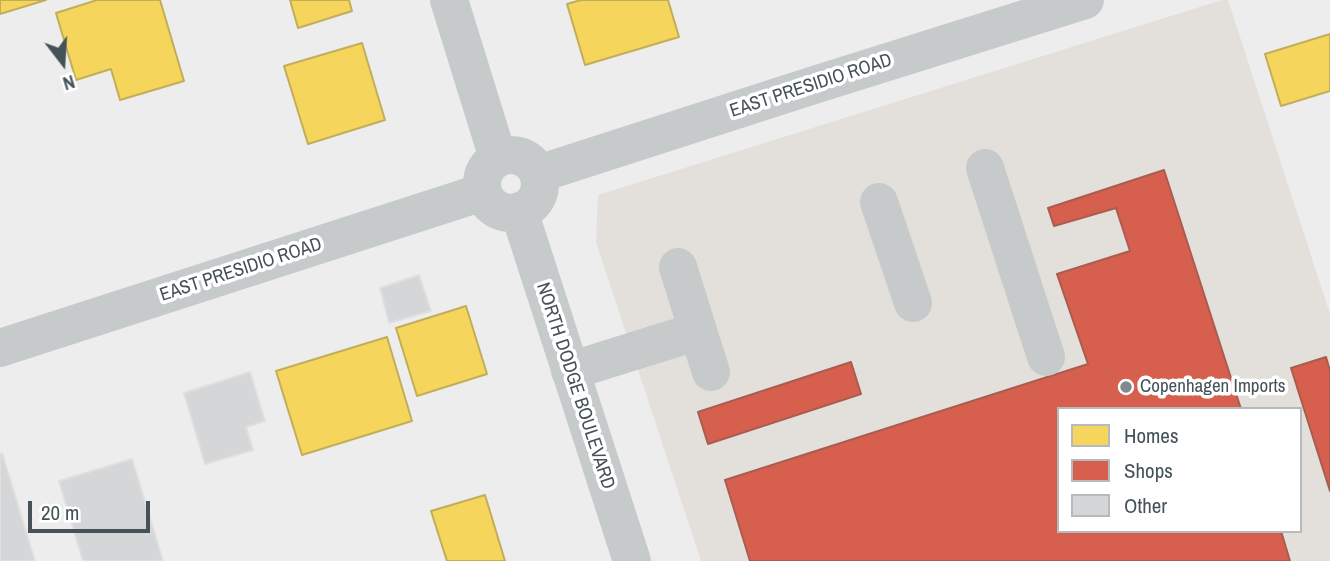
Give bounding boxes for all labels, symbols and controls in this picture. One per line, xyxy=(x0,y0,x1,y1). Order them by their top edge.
north arrow xyxy=(28,28,98,98)
street label: EAST PRESIDIO ROAD xyxy=(727,49,895,123)
text: N xyxy=(60,69,78,97)
street label: EAST PRESIDIO ROAD xyxy=(157,233,325,307)
street label: NORTH DODGE BOULEVARD xyxy=(531,280,619,492)
place label: Copenhagen Imports xyxy=(1140,376,1286,398)
marker: Copenhagen Imports xyxy=(1118,379,1134,395)
legend xyxy=(1057,407,1302,533)
text: Homes xyxy=(1124,421,1179,450)
text: Shops xyxy=(1124,456,1173,485)
scale bar xyxy=(32,488,154,532)
text: Other xyxy=(1124,491,1167,520)
text: 20 m xyxy=(41,498,79,527)

